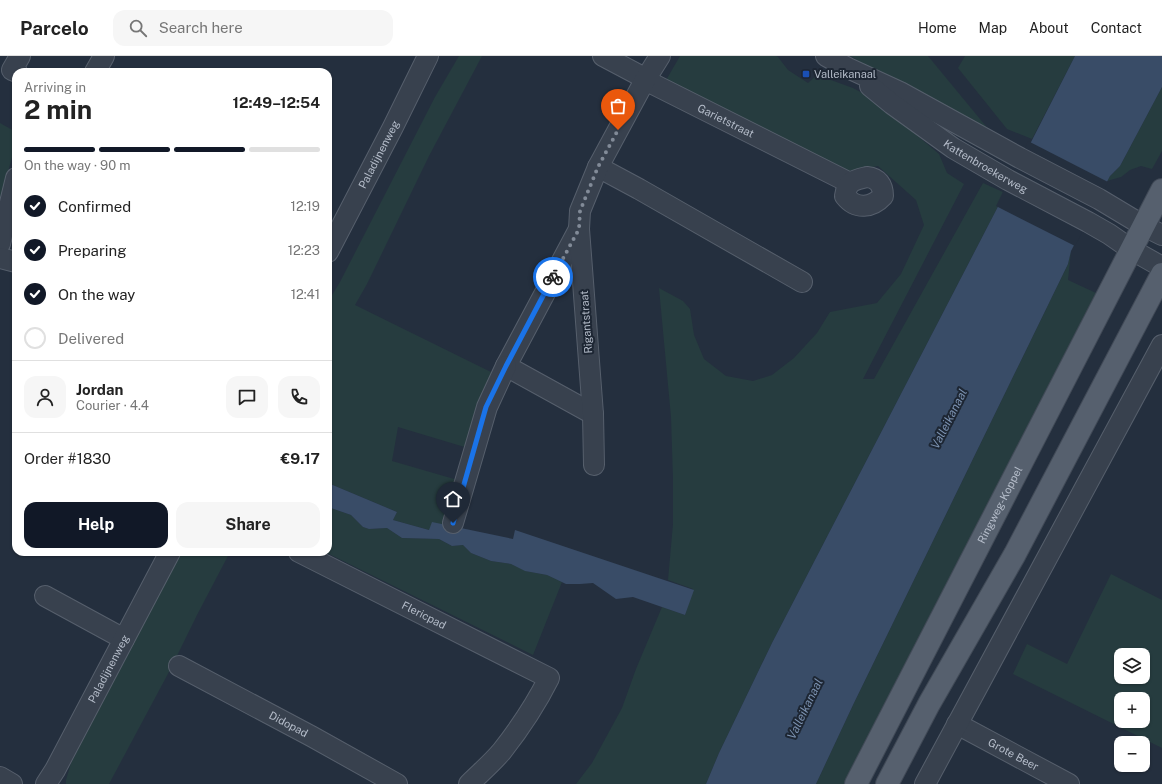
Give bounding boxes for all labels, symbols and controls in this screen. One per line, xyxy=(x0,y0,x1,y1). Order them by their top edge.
search box xyxy=(113,10,393,46)
text: Parcelo xyxy=(20,17,89,39)
icon: search xyxy=(127,17,149,39)
text: Search here xyxy=(159,19,243,36)
text: Home xyxy=(918,20,957,36)
text: Map xyxy=(979,20,1007,36)
text: About xyxy=(1029,20,1069,36)
text: Contact xyxy=(1091,20,1142,36)
place label: Valleikanaal xyxy=(814,68,876,80)
marker: Valleikanaal xyxy=(801,69,811,79)
text: Arriving in xyxy=(24,80,86,95)
pin xyxy=(601,89,635,130)
text: 2 min xyxy=(24,94,92,125)
text: 12:49–12:54 xyxy=(233,94,320,111)
icon: bag xyxy=(607,95,629,117)
street label: Garietstraat xyxy=(696,101,756,140)
street label: Paladijnenweg xyxy=(356,118,401,190)
street label: Kattenbroekerweg xyxy=(941,137,1030,195)
text: On the way · 90 m xyxy=(24,158,131,173)
icon: check xyxy=(24,195,46,217)
text: Confirmed xyxy=(58,198,131,215)
text: 12:19 xyxy=(291,199,320,214)
icon: check xyxy=(24,239,46,261)
text: Preparing xyxy=(58,242,127,259)
text: 12:23 xyxy=(288,243,320,258)
courier xyxy=(533,257,573,297)
icon: bike xyxy=(542,266,564,288)
icon: check xyxy=(24,283,46,305)
text: On the way xyxy=(58,286,135,303)
text: 12:41 xyxy=(291,287,320,302)
street label: Rigantstraat xyxy=(578,290,594,354)
text: Delivered xyxy=(58,330,124,347)
button: person xyxy=(24,376,66,418)
button: chat xyxy=(226,376,268,418)
button: phone xyxy=(278,376,320,418)
text: Jordan xyxy=(76,381,123,398)
water label: Valleikanaal xyxy=(928,387,970,451)
text: Courier · 4.4 xyxy=(76,398,149,413)
text: Order #1830 xyxy=(24,450,111,467)
text: €9.17 xyxy=(280,450,320,467)
street label: Ringweg-Koppel xyxy=(975,464,1025,545)
pin xyxy=(436,482,470,523)
icon: home xyxy=(442,488,464,510)
button: Help xyxy=(24,502,168,548)
button: Share xyxy=(176,502,320,548)
street label: Flericpad xyxy=(400,599,448,631)
street label: Paladijnenweg xyxy=(86,633,131,705)
map controls xyxy=(1114,648,1150,772)
button: layers xyxy=(1114,648,1150,684)
water label: Valleikanaal xyxy=(784,677,826,741)
button: + xyxy=(1114,692,1150,728)
street label: Didopad xyxy=(267,709,310,739)
street label: Grote Beer xyxy=(986,736,1041,773)
button: − xyxy=(1114,736,1150,772)

